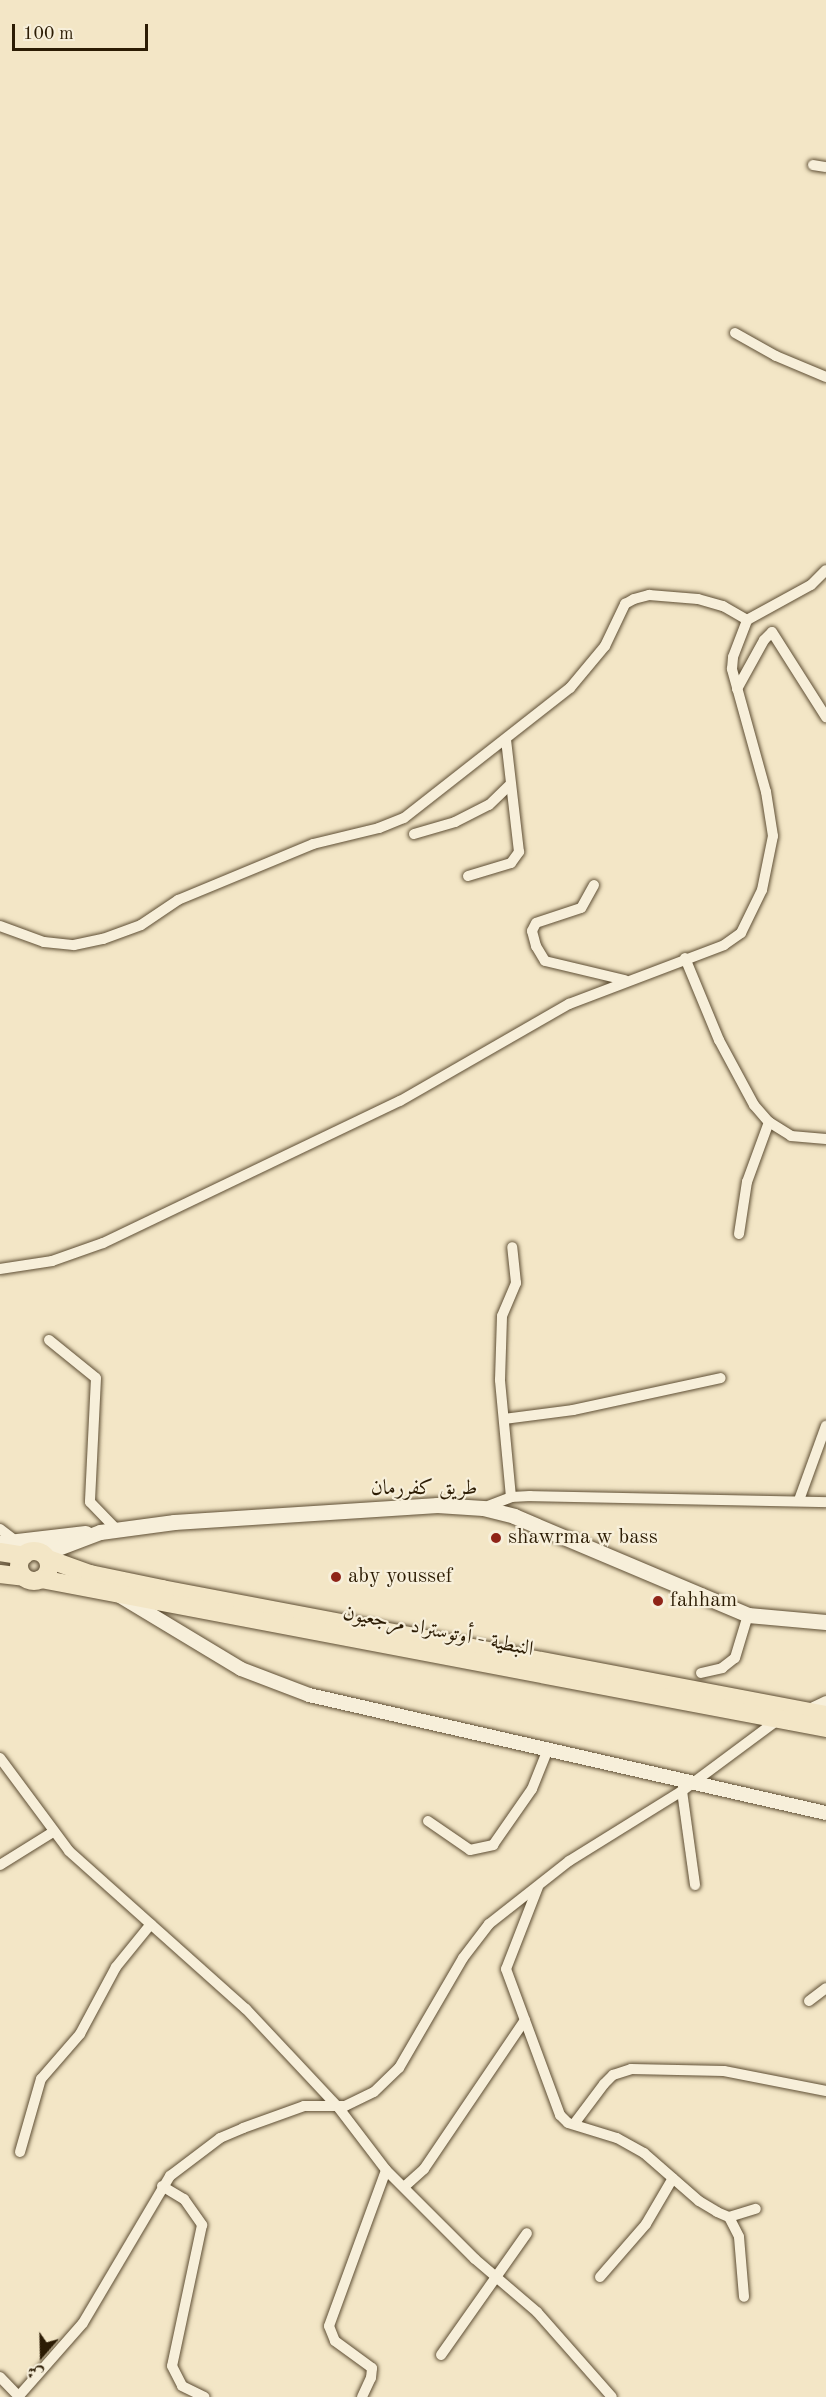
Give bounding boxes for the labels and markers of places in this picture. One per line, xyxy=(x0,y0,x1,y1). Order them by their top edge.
place label: shawrma w bass xyxy=(508,1525,658,1551)
marker: shawrma w bass xyxy=(489,1531,503,1545)
place label: aby youssef xyxy=(348,1564,453,1590)
marker: aby youssef xyxy=(329,1570,343,1584)
place label: fahham xyxy=(670,1588,737,1614)
marker: fahham xyxy=(651,1594,665,1608)

